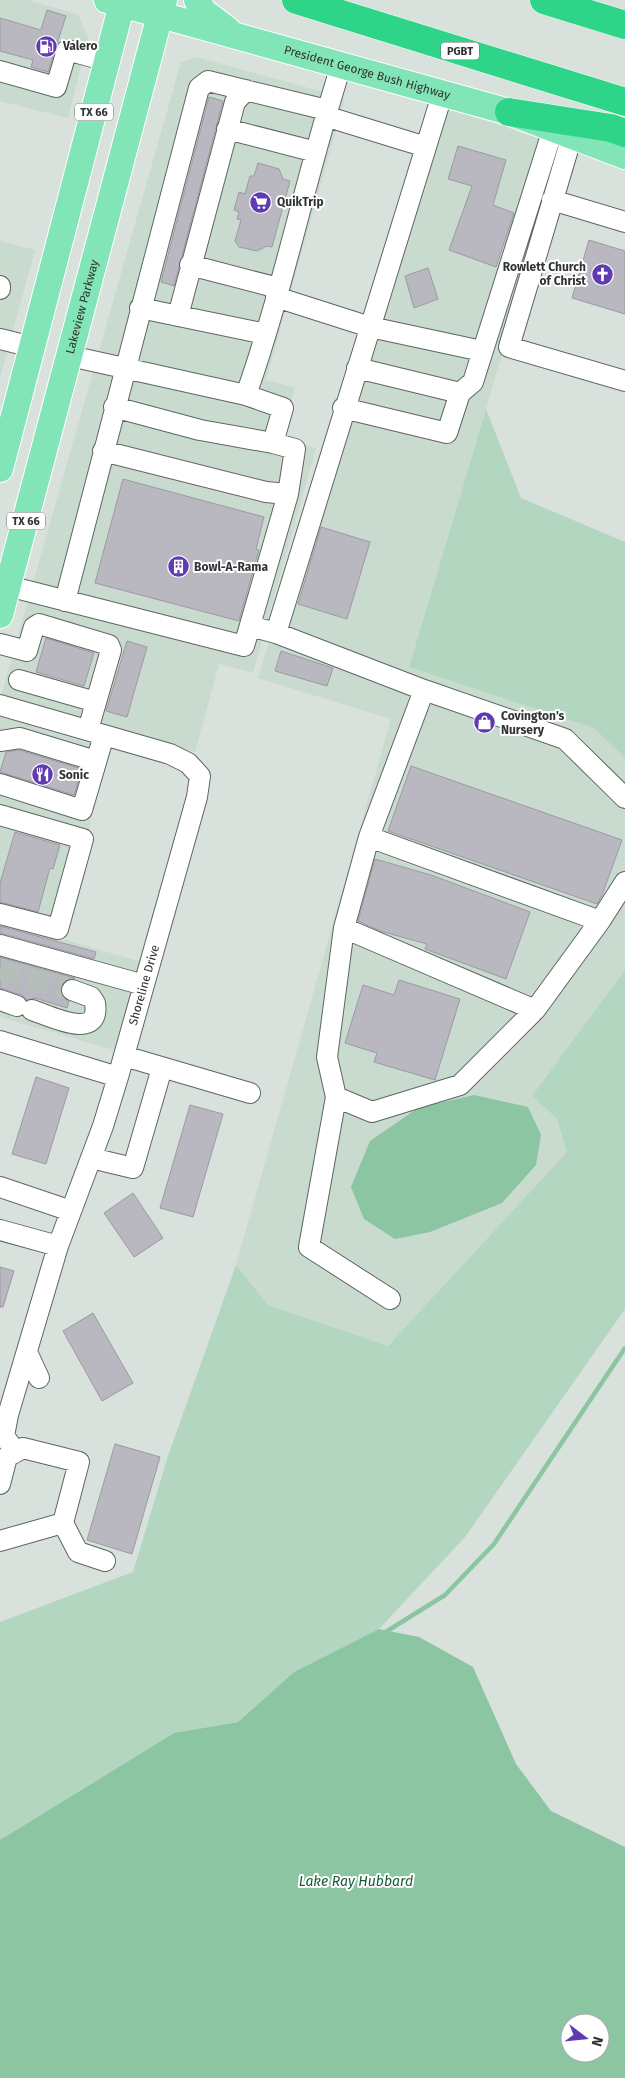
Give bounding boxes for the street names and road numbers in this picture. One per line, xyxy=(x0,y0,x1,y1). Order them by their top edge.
road number: PGBT xyxy=(441,42,479,59)
street label: President George Bush Highway xyxy=(282,43,452,102)
road number: TX 66 xyxy=(75,104,113,120)
street label: Lakeview Parkway xyxy=(63,258,101,355)
road number: TX 66 xyxy=(7,512,45,530)
street label: Shoreline Drive xyxy=(126,943,162,1027)

